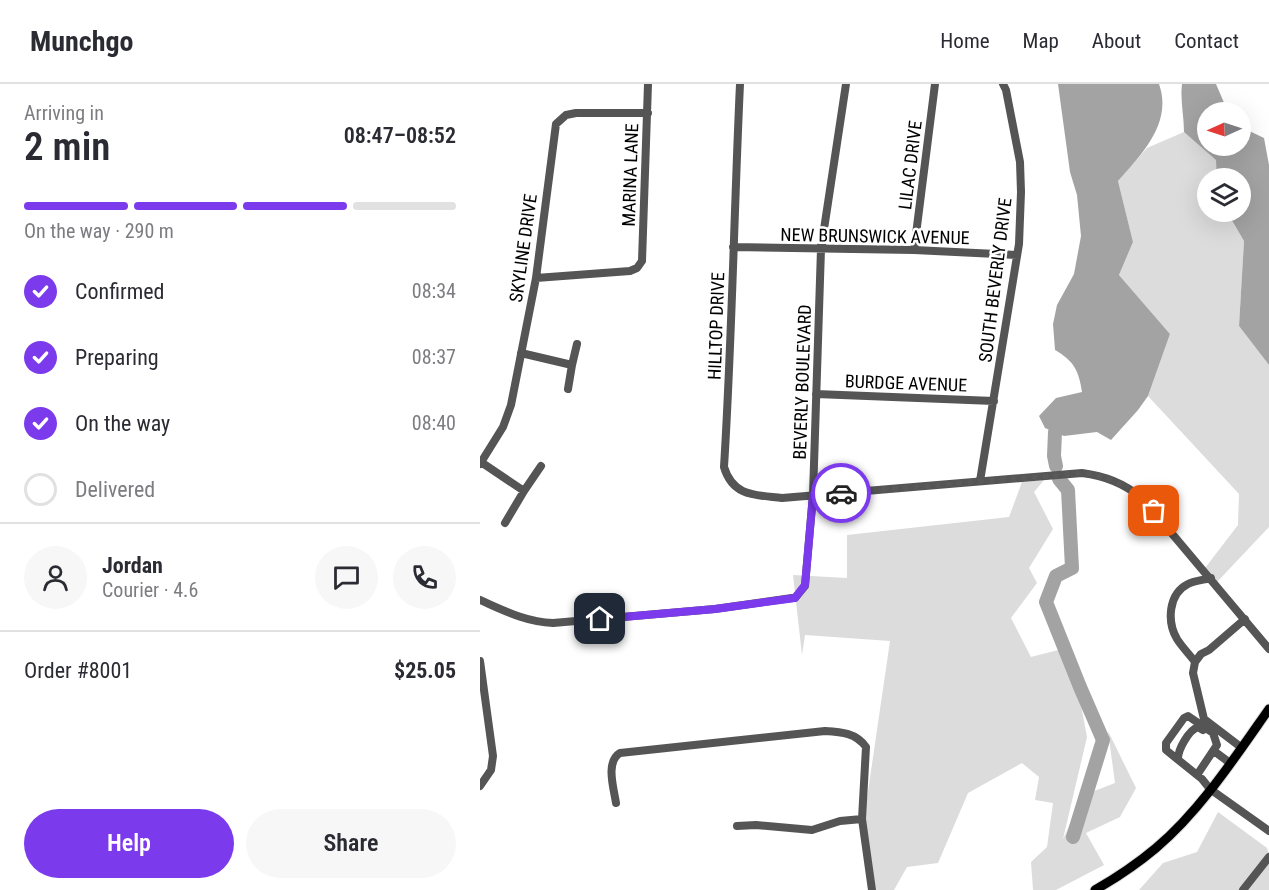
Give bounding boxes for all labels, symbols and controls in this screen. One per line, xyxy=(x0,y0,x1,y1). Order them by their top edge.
text: Munchgo xyxy=(30,25,133,58)
text: Home xyxy=(940,29,990,53)
text: Map xyxy=(1023,29,1059,53)
text: About xyxy=(1092,29,1141,53)
text: Contact xyxy=(1174,29,1239,53)
text: Arriving in xyxy=(24,101,104,125)
north arrow xyxy=(1197,102,1251,156)
map controls xyxy=(1197,102,1251,222)
street label: LILAC DRIVE xyxy=(894,119,926,211)
text: 08:47–08:52 xyxy=(344,123,456,148)
street label: MARINA LANE xyxy=(618,123,642,227)
text: 2 min xyxy=(24,124,110,170)
button: layers xyxy=(1197,168,1251,222)
street label: SKYLINE DRIVE xyxy=(505,192,541,304)
street label: SOUTH BEVERLY DRIVE xyxy=(974,196,1016,364)
text: On the way · 290 m xyxy=(24,219,174,243)
street label: NEW BRUNSWICK AVENUE xyxy=(780,224,970,248)
street label: HILLTOP DRIVE xyxy=(704,272,728,380)
icon: check xyxy=(24,275,57,308)
text: Confirmed xyxy=(75,279,164,304)
text: 08:34 xyxy=(412,279,456,303)
street label: BEVERLY BOULEVARD xyxy=(789,304,815,460)
icon: check xyxy=(24,341,57,374)
text: Preparing xyxy=(75,345,159,370)
text: 08:37 xyxy=(412,345,456,369)
street label: BURDGE AVENUE xyxy=(844,370,968,396)
icon: check xyxy=(24,407,57,440)
text: On the way xyxy=(75,411,170,436)
text: 08:40 xyxy=(412,411,456,435)
courier xyxy=(811,463,871,523)
text: Delivered xyxy=(75,477,155,502)
icon: car xyxy=(825,477,858,510)
pin xyxy=(1128,485,1179,536)
icon: bag xyxy=(1137,494,1170,527)
button: person xyxy=(24,546,87,609)
button: chat xyxy=(315,546,378,609)
button: phone xyxy=(393,546,456,609)
text: Jordan xyxy=(102,553,163,578)
text: Courier · 4.6 xyxy=(102,578,198,602)
pin xyxy=(574,593,625,644)
icon: home xyxy=(583,602,616,635)
text: Order #8001 xyxy=(24,658,132,683)
text: $25.05 xyxy=(394,658,456,683)
button: Help xyxy=(24,809,234,878)
button: Share xyxy=(246,809,456,878)

